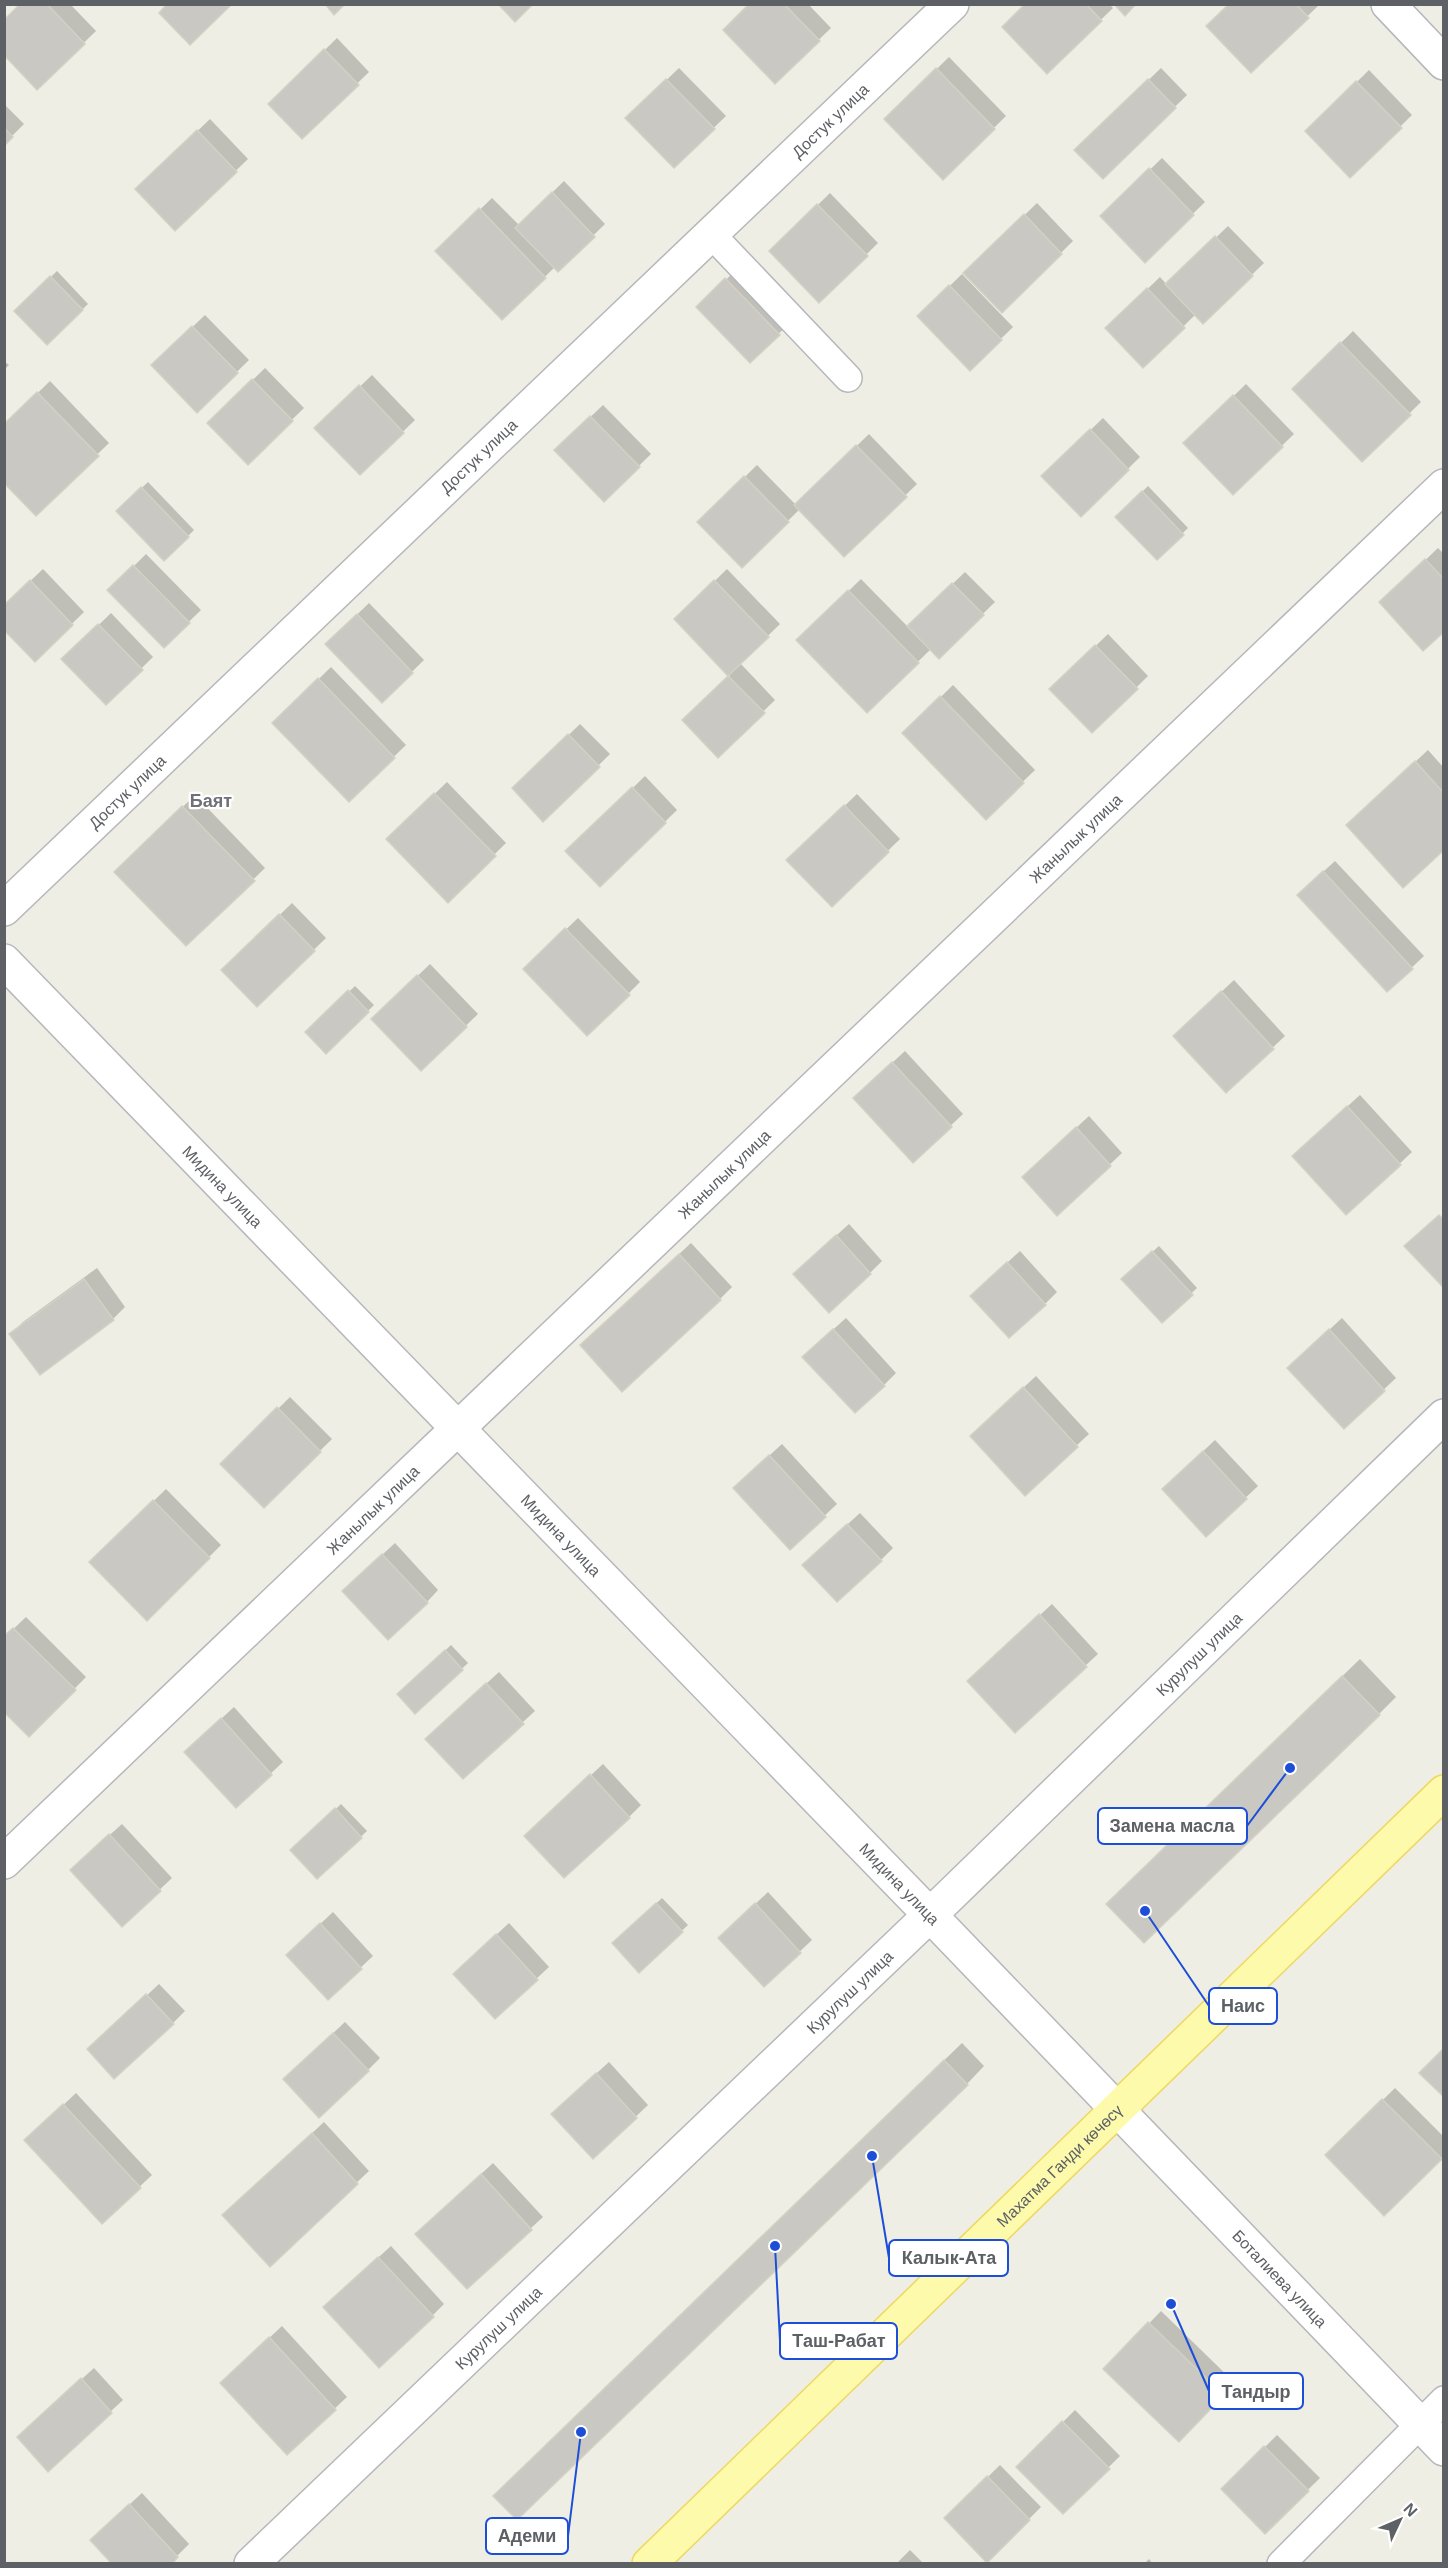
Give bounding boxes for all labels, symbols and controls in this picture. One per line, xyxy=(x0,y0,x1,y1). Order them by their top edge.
street label: Достук улица xyxy=(788,80,872,161)
street label: Достук улица xyxy=(437,416,520,496)
street label: Достук улица xyxy=(85,751,169,832)
street label: Жанылык улица xyxy=(1026,790,1125,886)
district label: Баят xyxy=(190,791,232,811)
street label: Жанылык улица xyxy=(675,1126,774,1222)
street label: Мидина улица xyxy=(179,1142,266,1231)
street label: Жанылык улица xyxy=(323,1462,422,1557)
street label: Мидина улица xyxy=(518,1491,605,1579)
street label: Курулуш улица xyxy=(1153,1609,1245,1699)
callout: Замена масла xyxy=(1098,1808,1247,1844)
text: Замена масла xyxy=(1109,1816,1236,1836)
street label: Мидина улица xyxy=(856,1840,943,1928)
street label: Курулуш улица xyxy=(803,1947,896,2037)
callout: Наис xyxy=(1209,1988,1277,2024)
text: Наис xyxy=(1221,1996,1265,2016)
street label: Махатма Ганди көчөсү xyxy=(993,2101,1126,2230)
street label: Боталиева улица xyxy=(1229,2226,1330,2331)
callout: Калык-Ата xyxy=(889,2240,1008,2276)
text: Калык-Ата xyxy=(902,2248,997,2268)
street label: Курулуш улица xyxy=(452,2283,545,2373)
callout: Таш-Рабат xyxy=(780,2323,897,2359)
text: Таш-Рабат xyxy=(792,2331,886,2351)
callout: Тандыр xyxy=(1209,2373,1303,2409)
text: Тандыр xyxy=(1221,2382,1291,2402)
north arrow xyxy=(1370,2490,1430,2550)
text: N xyxy=(1400,2500,1421,2520)
callout: Адеми xyxy=(486,2518,568,2554)
text: Адеми xyxy=(498,2526,556,2546)

